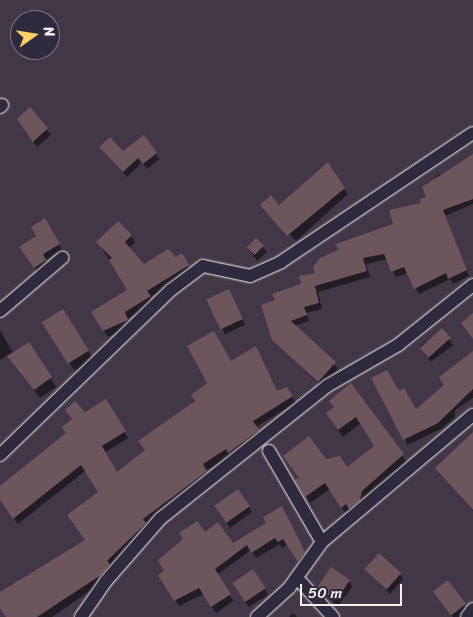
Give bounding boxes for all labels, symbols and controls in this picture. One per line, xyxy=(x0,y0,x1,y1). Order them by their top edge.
north arrow xyxy=(10,10,60,60)
text: N xyxy=(36,24,62,39)
scale bar xyxy=(303,574,406,606)
text: 50 m xyxy=(308,580,342,606)

